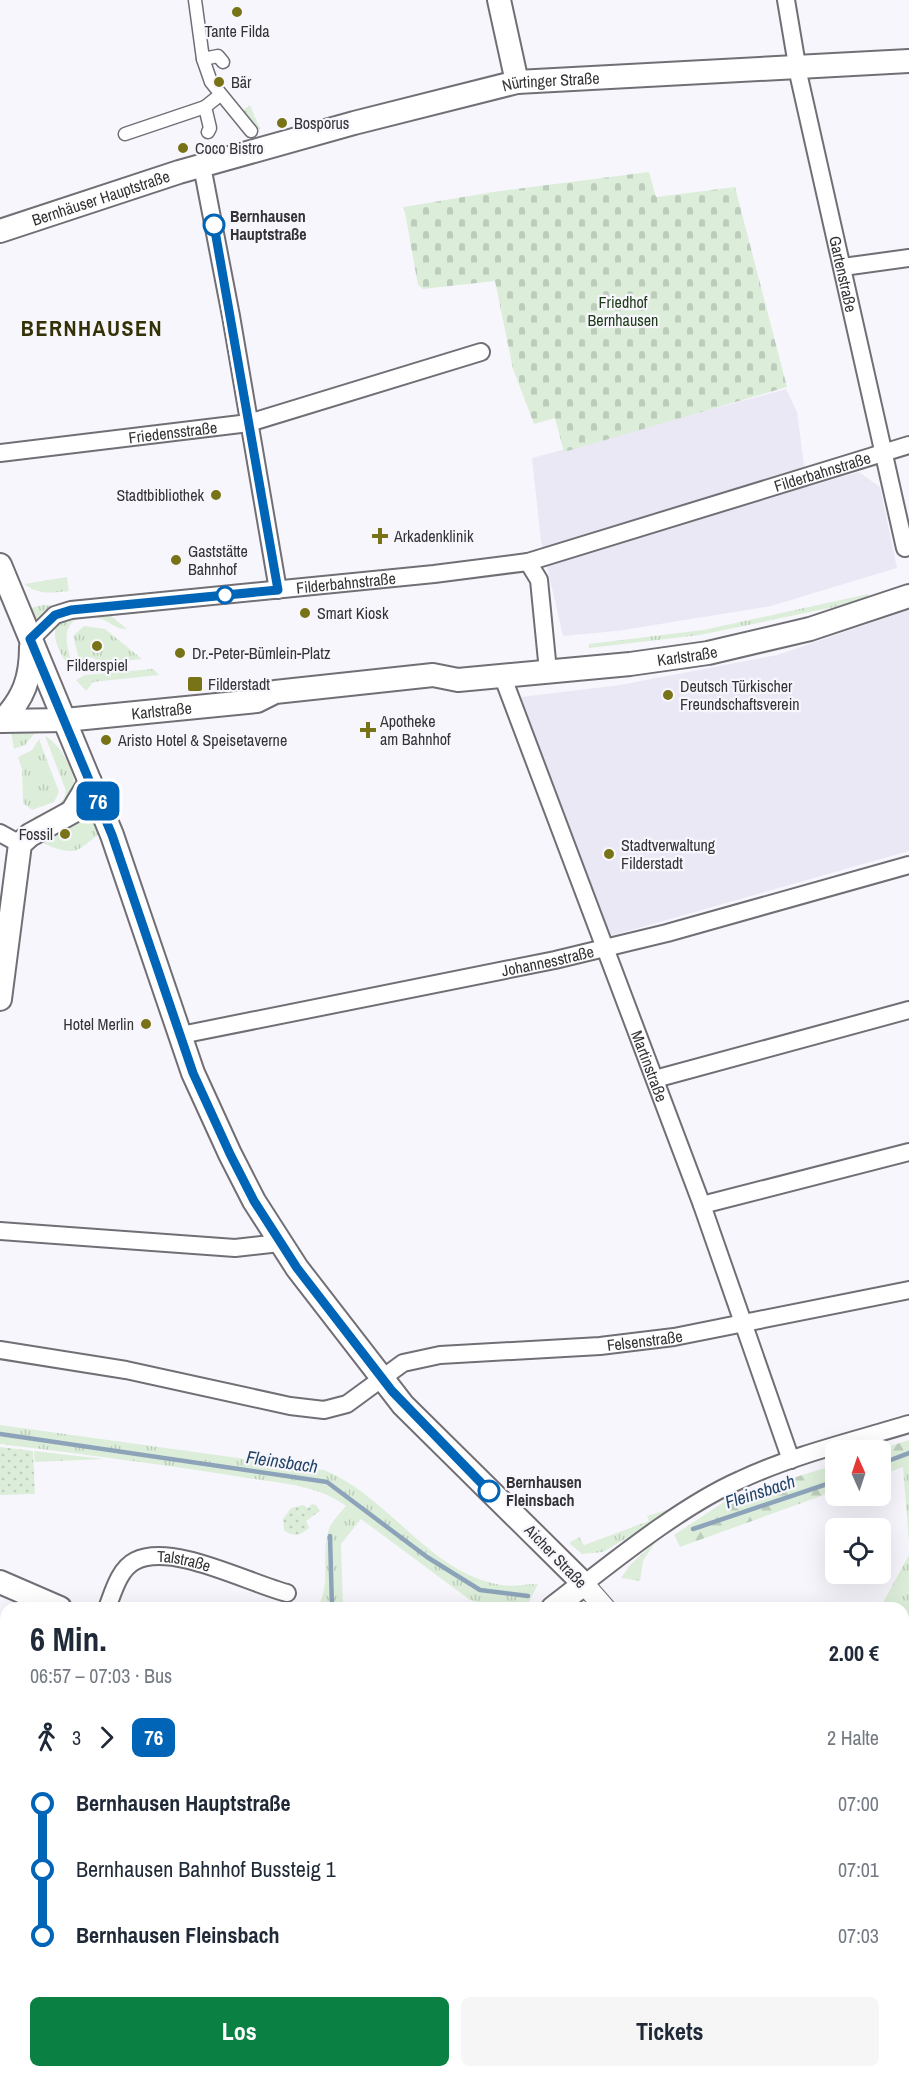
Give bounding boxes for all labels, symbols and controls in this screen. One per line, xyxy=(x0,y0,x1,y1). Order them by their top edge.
marker: Tante Filda xyxy=(230,5,244,19)
place label: Tante Filda xyxy=(204,20,270,42)
street label: Nürtinger Straße xyxy=(500,67,600,96)
place label: Bär xyxy=(231,71,252,93)
marker: Bär xyxy=(212,75,226,89)
place label: Bosporus xyxy=(294,112,349,134)
marker: Bosporus xyxy=(275,116,289,130)
place label: Coco Bistro xyxy=(195,137,264,159)
marker: Coco Bistro xyxy=(176,141,190,155)
street label: Bernhäuser Hauptstraße xyxy=(29,165,172,231)
place label: Bernhausen Hauptstraße xyxy=(230,205,307,245)
marker: Bernhausen Hauptstraße xyxy=(203,214,225,236)
street label: Gartenstraße xyxy=(824,234,863,314)
park label: Friedhof Bernhausen xyxy=(588,291,658,331)
district label: BERNHAUSEN xyxy=(21,313,163,343)
street label: Friedensstraße xyxy=(127,416,218,448)
street label: Filderbahnstraße xyxy=(771,446,873,497)
place label: Stadtbibliothek xyxy=(116,484,204,506)
marker: Stadtbibliothek xyxy=(209,488,223,502)
place label: Arkadenklinik xyxy=(393,525,474,547)
marker: Arkadenklinik xyxy=(371,527,389,545)
place label: Gaststätte Bahnhof xyxy=(188,540,248,580)
marker: Gaststätte Bahnhof xyxy=(169,553,183,567)
street label: Filderbahnstraße xyxy=(295,567,397,599)
unlabelled marker xyxy=(216,586,234,604)
place label: Smart Kiosk xyxy=(317,602,389,624)
marker: Smart Kiosk xyxy=(298,606,312,620)
marker: Filderspiel xyxy=(90,639,104,653)
street label: Karlstraße xyxy=(656,640,720,671)
place label: Dr.-Peter-Bümlein-Platz xyxy=(192,642,331,664)
marker: Dr.-Peter-Bümlein-Platz xyxy=(173,646,187,660)
place label: Filderspiel xyxy=(66,654,128,676)
place label: Filderstadt xyxy=(208,673,270,695)
marker: Filderstadt xyxy=(186,675,204,693)
place label: Deutsch Türkischer Freundschaftsverein xyxy=(680,675,800,715)
marker: Deutsch Türkischer Freundschaftsverein xyxy=(661,688,675,702)
street label: Karlstraße xyxy=(130,697,193,724)
place label: Apotheke am Bahnhof xyxy=(379,710,451,750)
marker: Apotheke am Bahnhof xyxy=(361,723,375,737)
place label: Aristo Hotel & Speisetaverne xyxy=(117,729,287,751)
marker: Aristo Hotel & Speisetaverne xyxy=(99,733,113,747)
line badge: 76 xyxy=(71,782,125,820)
text: 76 xyxy=(88,787,108,816)
place label: Fossil xyxy=(19,823,53,845)
marker: Fossil xyxy=(58,827,72,841)
place label: Stadtverwaltung Filderstadt xyxy=(621,834,716,874)
marker: Stadtverwaltung Filderstadt xyxy=(602,847,616,861)
street label: Johannesstraße xyxy=(499,940,596,982)
place label: Hotel Merlin xyxy=(63,1013,134,1035)
marker: Hotel Merlin xyxy=(139,1017,153,1031)
street label: Martinstraße xyxy=(626,1027,673,1105)
street label: Felsenstraße xyxy=(606,1325,684,1356)
north arrow xyxy=(825,1440,891,1506)
map controls xyxy=(825,1440,891,1584)
water label: Fleinsbach xyxy=(245,1444,320,1479)
water label: Fleinsbach xyxy=(722,1468,798,1515)
place label: Bernhausen Fleinsbach xyxy=(506,1471,582,1511)
marker: Bernhausen Fleinsbach xyxy=(478,1480,500,1502)
button: locate xyxy=(825,1518,891,1584)
street label: Aicher Straße xyxy=(519,1519,592,1593)
street label: Talstraße xyxy=(157,1545,214,1577)
text: 6 Min. xyxy=(30,1617,107,1661)
text: 2.00 € xyxy=(829,1638,879,1668)
text: 06:57 – 07:03 · Bus xyxy=(30,1662,172,1689)
icon: walk xyxy=(30,1721,63,1754)
icon: forward xyxy=(90,1721,123,1754)
text: 76 xyxy=(144,1723,163,1752)
text: 3 xyxy=(72,1724,81,1751)
text: 2 Halte xyxy=(827,1724,879,1751)
text: Bernhausen Hauptstraße xyxy=(76,1788,291,1818)
text: 07:00 xyxy=(838,1790,879,1817)
text: Bernhausen Bahnhof Bussteig 1 xyxy=(76,1854,336,1884)
text: 07:01 xyxy=(838,1856,879,1883)
text: Bernhausen Fleinsbach xyxy=(76,1920,280,1950)
text: 07:03 xyxy=(838,1922,879,1949)
button: Los xyxy=(30,1997,449,2066)
button: Tickets xyxy=(461,1997,879,2066)

